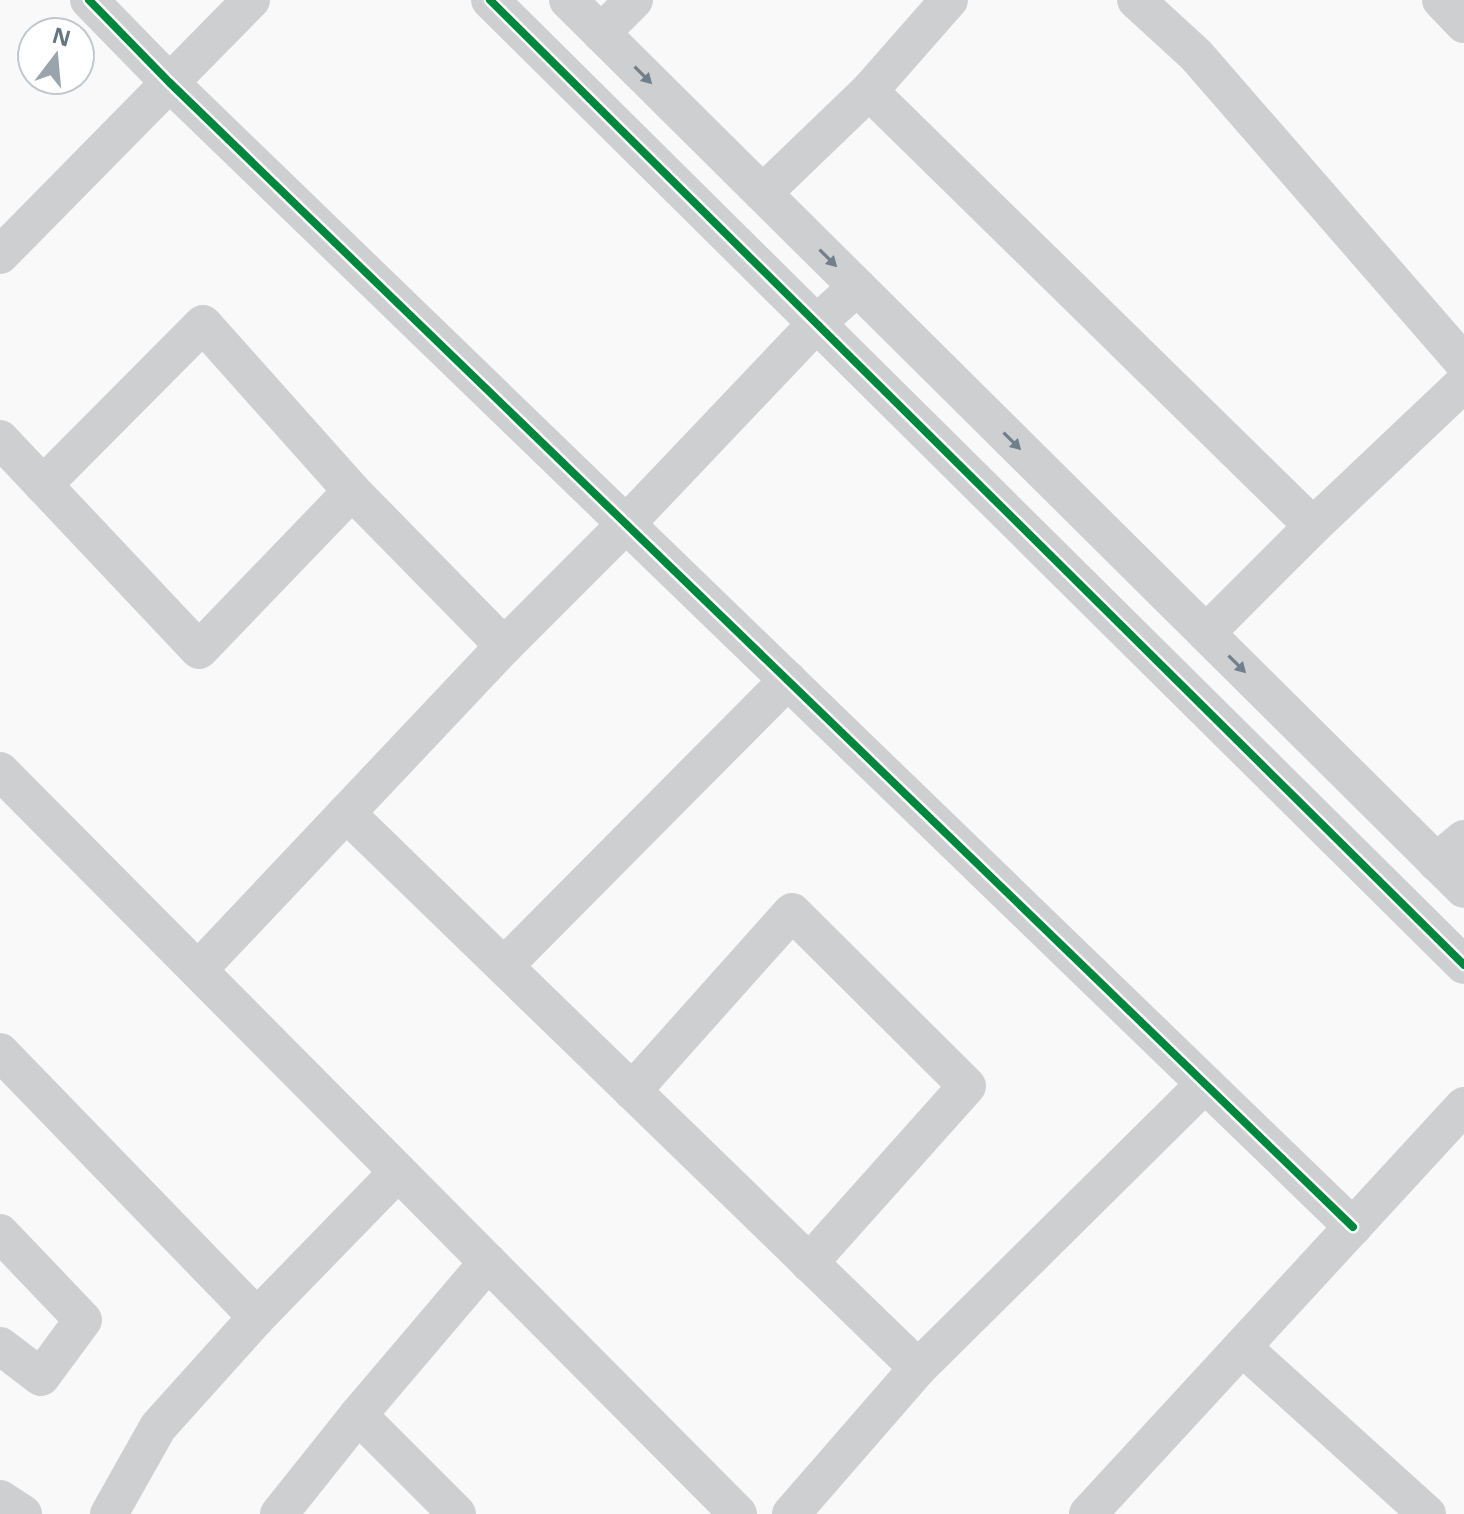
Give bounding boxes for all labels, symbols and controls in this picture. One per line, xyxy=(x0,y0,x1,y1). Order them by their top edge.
north arrow xyxy=(16,16,96,96)
text: N xyxy=(49,19,75,53)
one-way arrow xyxy=(633,65,652,83)
one-way arrow xyxy=(818,248,837,267)
one-way arrow xyxy=(1002,431,1021,450)
one-way arrow xyxy=(1227,654,1246,672)

